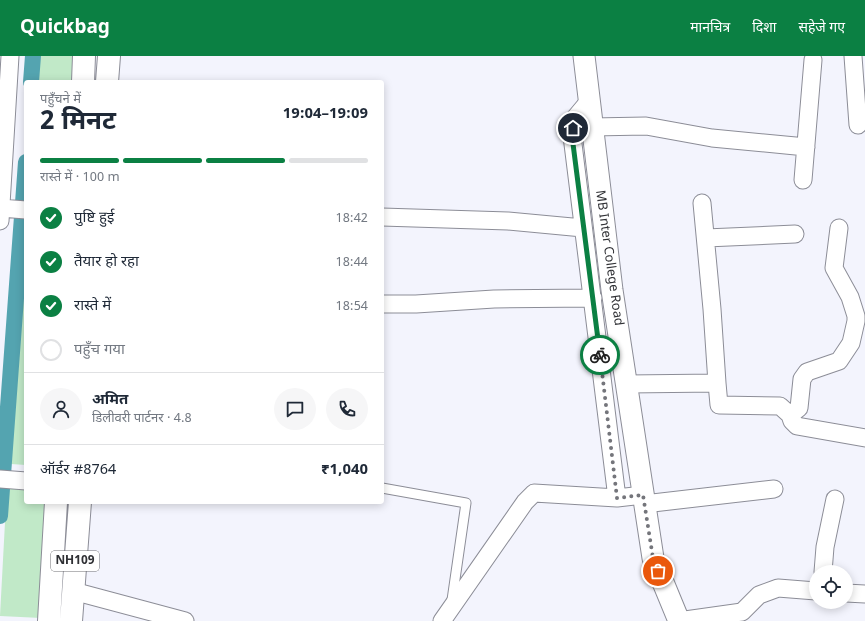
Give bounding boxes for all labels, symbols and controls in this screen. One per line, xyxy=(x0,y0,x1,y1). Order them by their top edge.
text: Quickbag xyxy=(20,16,110,41)
text: मानचित्र xyxy=(690,19,730,38)
text: दिशा xyxy=(752,19,776,38)
text: सहेजे गए xyxy=(798,19,845,38)
text: पहुँचने में xyxy=(40,91,81,108)
text: 19:04–19:09 xyxy=(283,105,368,124)
text: 2 मिनट xyxy=(40,106,116,140)
pin xyxy=(556,111,590,145)
icon: home xyxy=(562,117,584,139)
text: रास्ते में · 100 m xyxy=(40,169,120,186)
street label: MB Inter College Road xyxy=(591,189,627,327)
icon: check xyxy=(40,207,62,229)
text: पुष्टि हुई xyxy=(74,209,114,228)
text: 18:42 xyxy=(336,210,368,227)
icon: check xyxy=(40,251,62,273)
text: तैयार हो रहा xyxy=(74,253,139,272)
text: 18:44 xyxy=(336,254,368,271)
icon: check xyxy=(40,295,62,317)
text: रास्ते में xyxy=(74,297,111,316)
text: 18:54 xyxy=(336,298,368,315)
courier xyxy=(580,335,620,375)
text: पहुँच गया xyxy=(74,341,125,360)
icon: bike xyxy=(589,344,611,366)
button: person xyxy=(40,388,82,430)
button: chat xyxy=(274,388,316,430)
button: phone xyxy=(326,388,368,430)
text: अमित xyxy=(92,391,128,410)
text: डिलीवरी पार्टनर · 4.8 xyxy=(92,410,192,427)
text: ऑर्डर #8764 xyxy=(40,461,116,480)
text: ₹1,040 xyxy=(321,461,368,480)
road number: NH109 xyxy=(51,551,99,571)
pin xyxy=(641,554,675,588)
icon: bag xyxy=(647,560,669,582)
map controls xyxy=(809,565,853,609)
button: locate xyxy=(809,565,853,609)

